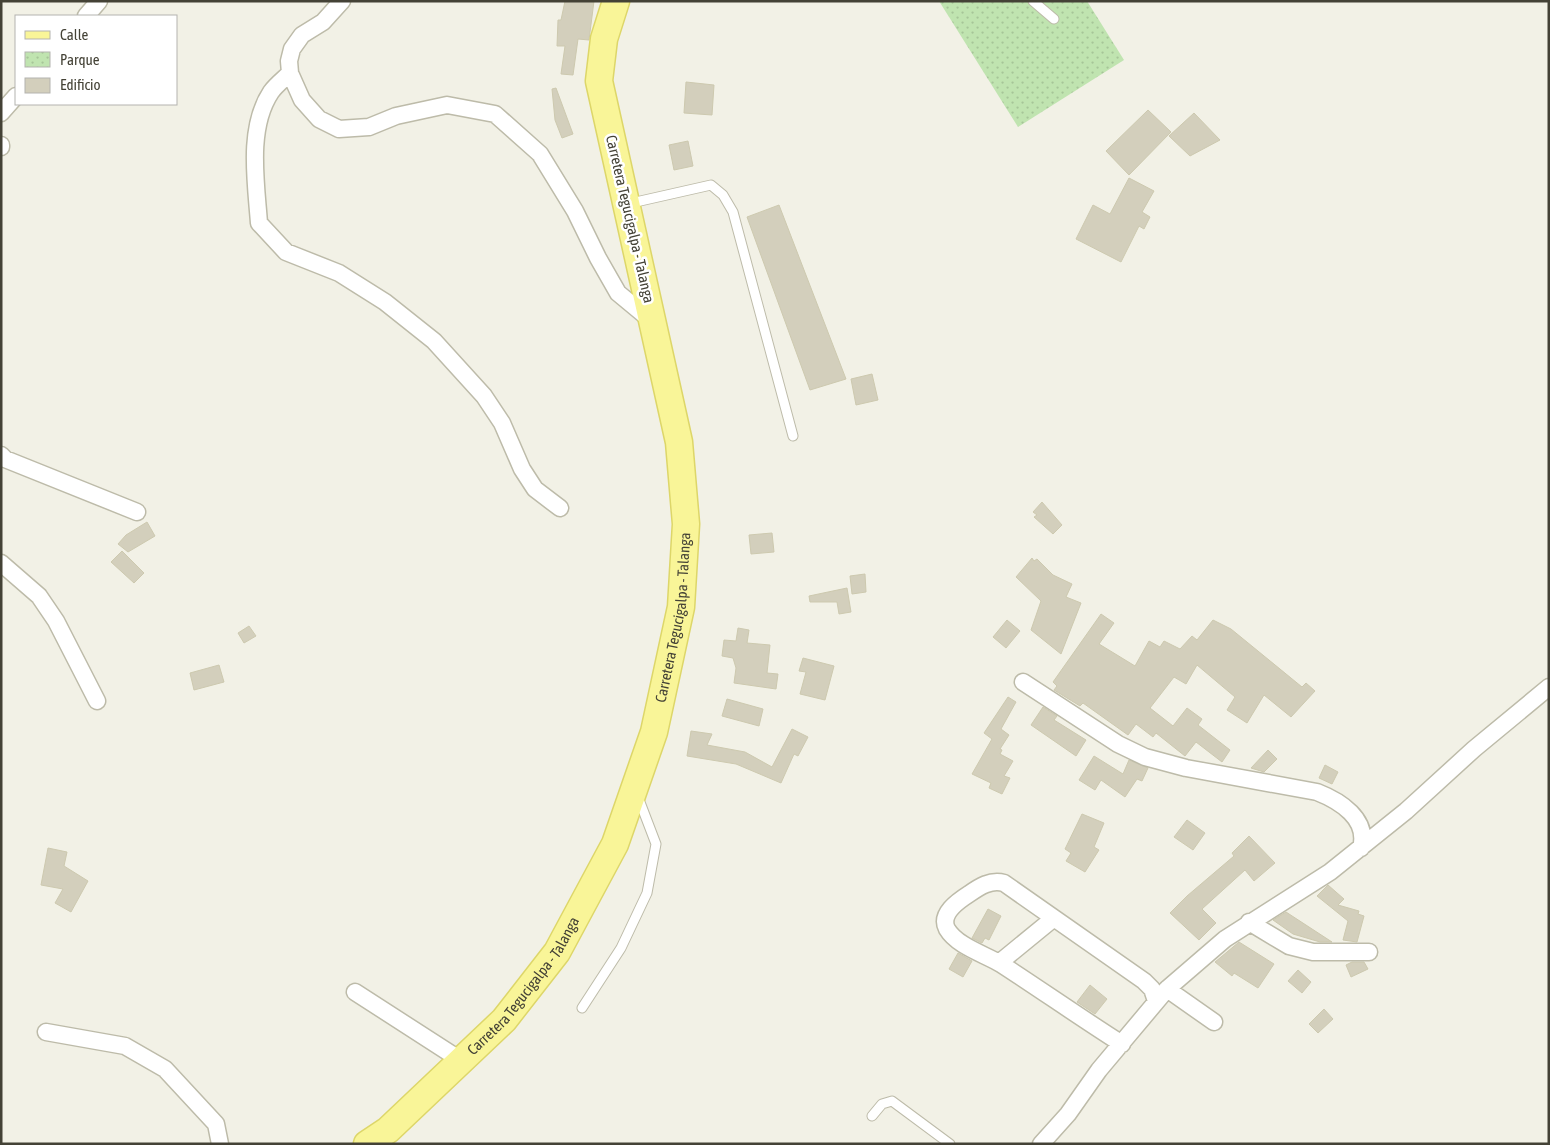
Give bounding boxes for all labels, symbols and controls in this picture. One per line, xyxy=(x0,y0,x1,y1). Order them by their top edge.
legend xyxy=(15,15,178,105)
text: Calle xyxy=(60,26,89,43)
text: Parque xyxy=(60,51,100,68)
text: Edificio xyxy=(60,76,101,93)
street label: Carretera Tegucigalpa - Talanga xyxy=(603,133,658,304)
street label: Carretera Tegucigalpa - Talanga xyxy=(652,532,693,704)
street label: Carretera Tegucigalpa - Talanga xyxy=(464,914,582,1058)

